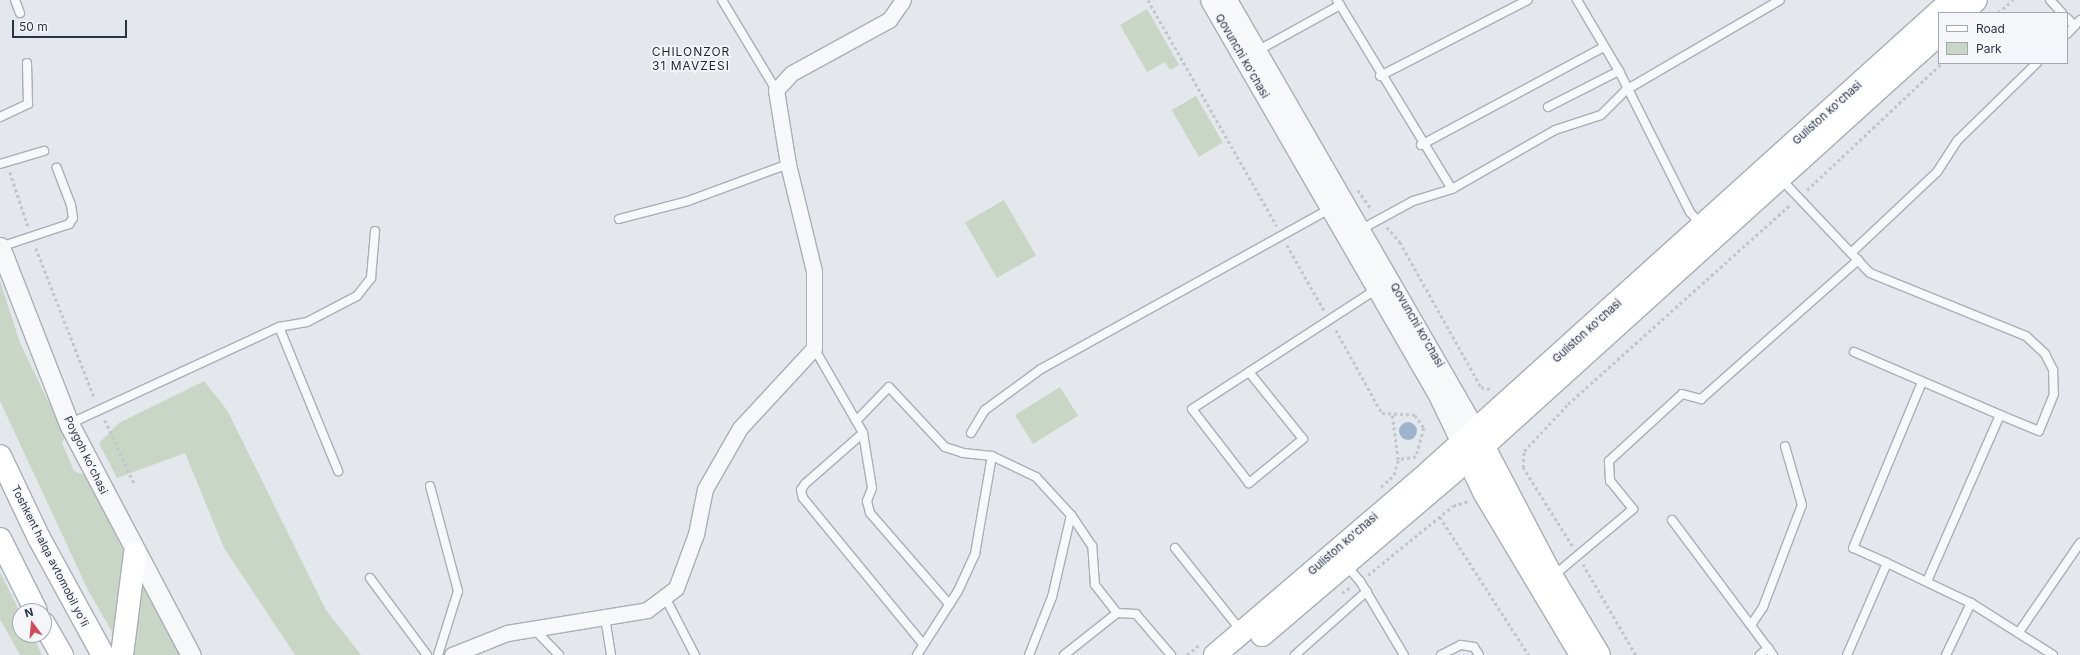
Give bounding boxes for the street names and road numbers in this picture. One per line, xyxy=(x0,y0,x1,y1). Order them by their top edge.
street label: Qovunchi ko'chasi xyxy=(1212,11,1272,101)
street label: Guliston ko'chasi xyxy=(1790,79,1864,147)
street label: Qovunchi ko'chasi xyxy=(1387,280,1447,370)
street label: Guliston ko'chasi xyxy=(1550,297,1624,365)
street label: Poygoh koʻchasi xyxy=(61,414,111,496)
street label: Toshkent halqa avtomobil yo'li xyxy=(9,483,91,629)
street label: Guliston ko'chasi xyxy=(1305,510,1381,578)

